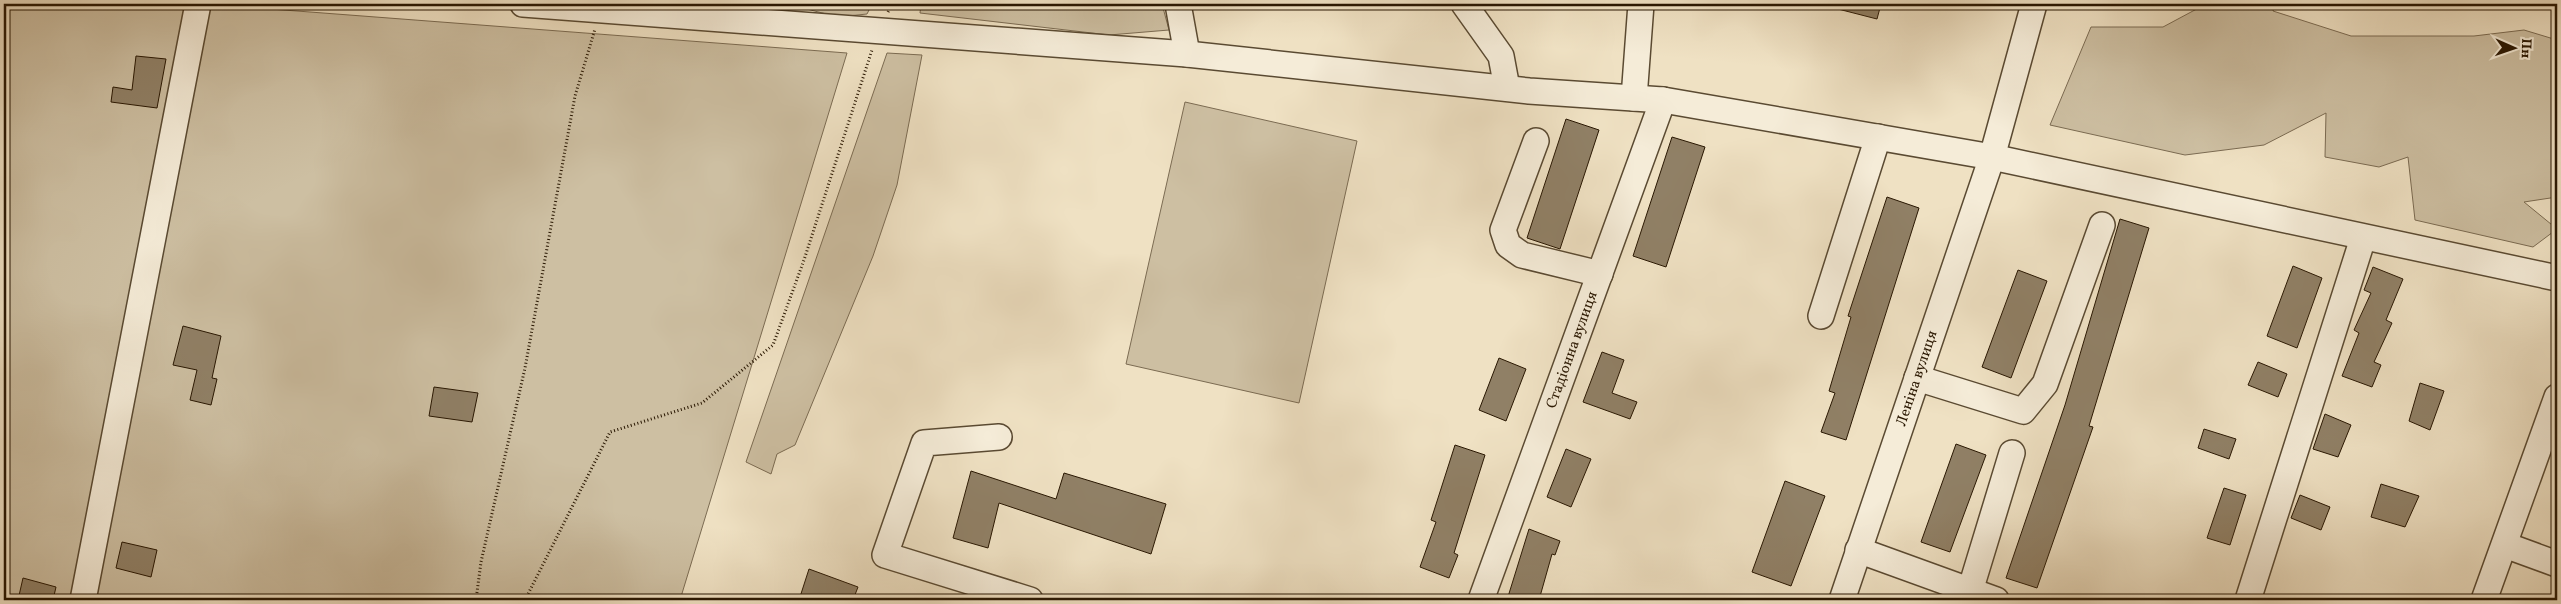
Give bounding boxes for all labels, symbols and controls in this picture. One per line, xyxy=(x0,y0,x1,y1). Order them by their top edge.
north arrow xyxy=(2488,22,2538,72)
text: Пн xyxy=(2516,38,2535,59)
street label: Стадіонна вулиця xyxy=(1541,288,1603,412)
street label: Леніна вулиця xyxy=(1891,328,1943,429)

